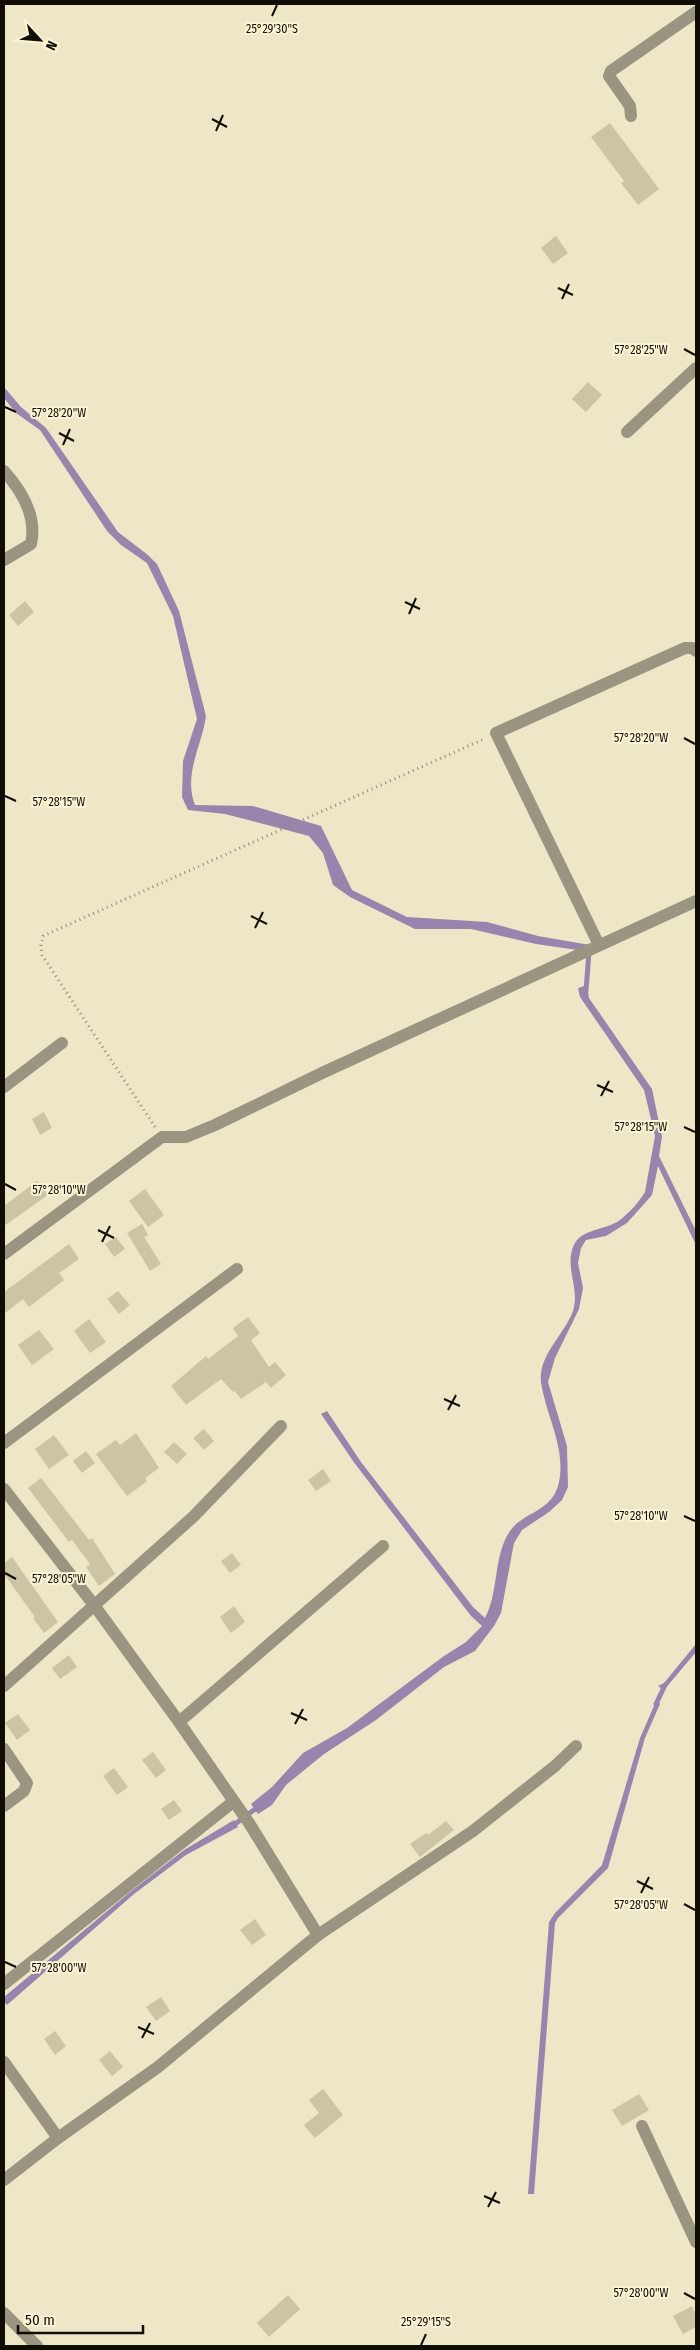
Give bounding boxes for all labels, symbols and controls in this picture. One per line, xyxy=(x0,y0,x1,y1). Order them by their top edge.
north arrow xyxy=(15,15,65,65)
text: 25°29'30"S xyxy=(246,22,298,36)
text: N xyxy=(42,38,61,53)
text: 57°28'25"W xyxy=(614,343,668,357)
text: 57°28'20"W xyxy=(32,406,86,420)
text: 57°28'20"W xyxy=(614,731,668,745)
text: 57°28'15"W xyxy=(33,795,85,809)
text: 57°28'15"W xyxy=(615,1120,667,1134)
text: 57°28'10"W xyxy=(32,1183,86,1197)
text: 57°28'10"W xyxy=(614,1509,668,1523)
text: 57°28'05"W xyxy=(32,1572,86,1586)
text: 57°28'05"W xyxy=(614,1898,668,1912)
text: 57°28'00"W xyxy=(31,1961,87,1975)
text: 57°28'00"W xyxy=(613,2286,669,2300)
scale bar xyxy=(18,2302,142,2334)
text: 50 m xyxy=(25,2311,55,2329)
text: 25°29'15"S xyxy=(401,2315,451,2329)

